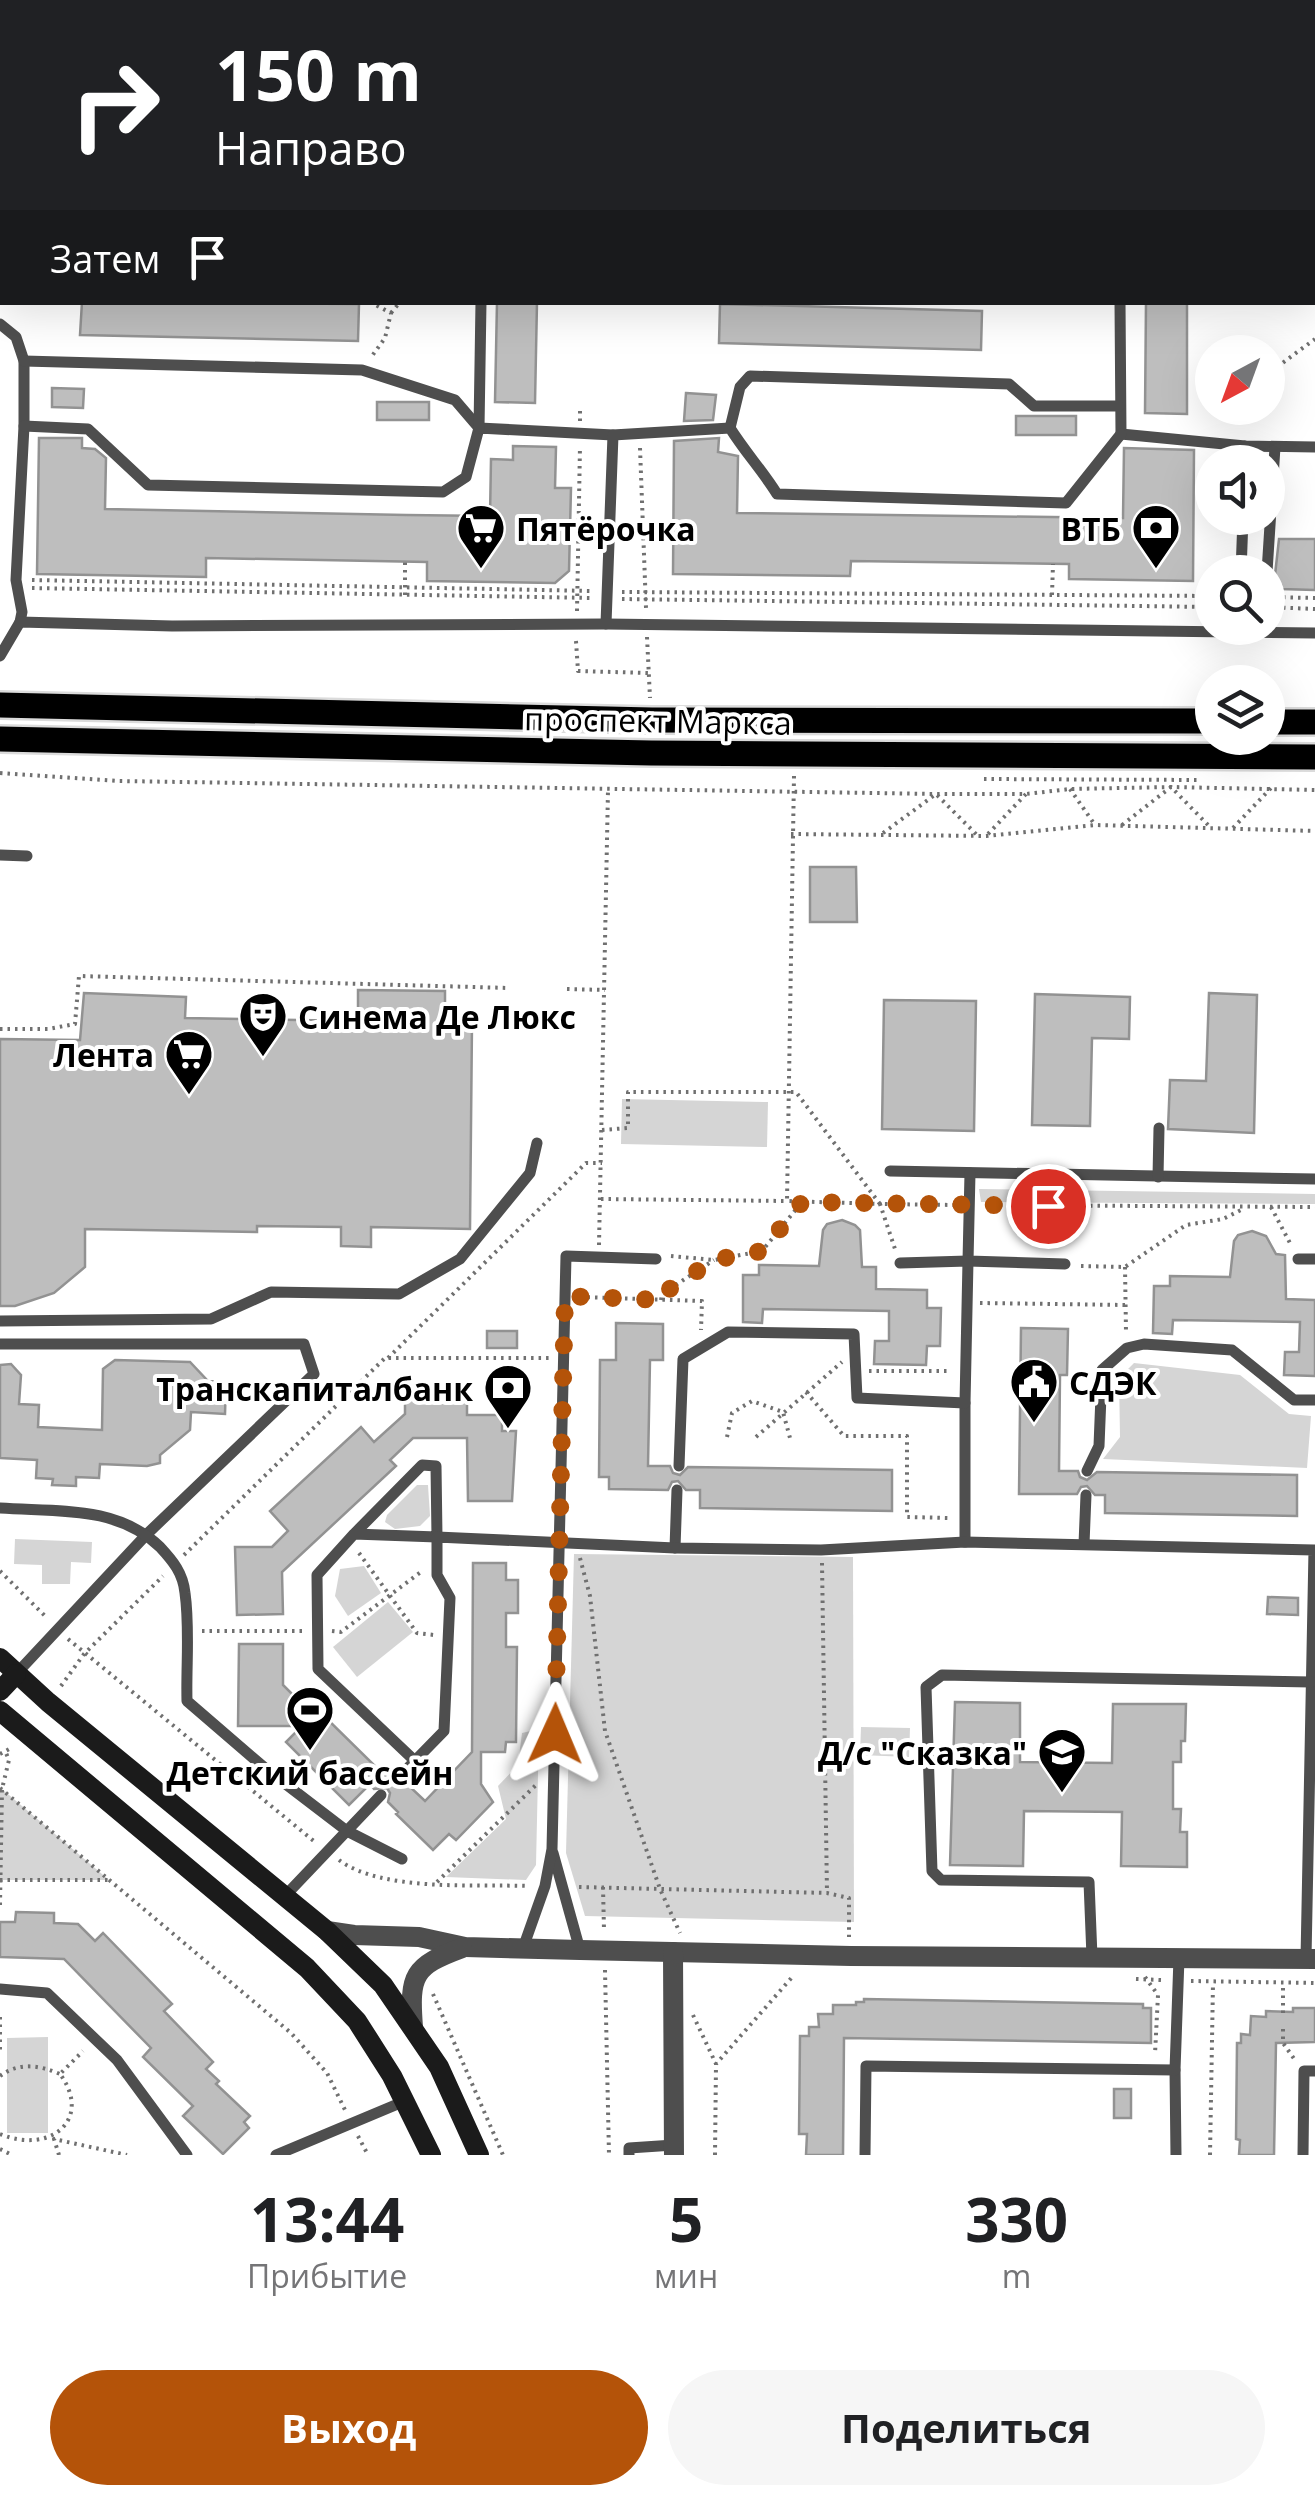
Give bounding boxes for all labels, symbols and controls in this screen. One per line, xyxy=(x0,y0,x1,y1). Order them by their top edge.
text: 150 m xyxy=(215,26,422,122)
icon: right xyxy=(50,40,180,170)
text: Направо xyxy=(215,117,407,178)
icon: arrive xyxy=(180,230,235,285)
text: Затем xyxy=(50,232,160,284)
north arrow xyxy=(1195,335,1285,425)
map controls xyxy=(1195,335,1285,755)
button: sound xyxy=(1195,445,1285,535)
supermarket icon: Пятёрочка xyxy=(455,502,507,570)
bank icon: ВТБ xyxy=(1130,502,1182,570)
place label: Пятёрочка xyxy=(516,507,696,550)
place label: ВТБ xyxy=(1061,507,1121,550)
button: search xyxy=(1195,555,1285,645)
button: layers xyxy=(1195,665,1285,755)
street label: проспект Маркса xyxy=(524,696,792,744)
theatre icon: Синема Де Люкс xyxy=(237,990,289,1058)
place label: Синема Де Люкс xyxy=(298,995,576,1038)
supermarket icon: Лента xyxy=(163,1028,215,1096)
place label: Лента xyxy=(53,1033,154,1076)
pin xyxy=(1006,1164,1091,1249)
icon: arrive xyxy=(1021,1179,1076,1234)
public building icon: СДЭК xyxy=(1008,1356,1060,1424)
place label: СДЭК xyxy=(1069,1361,1157,1404)
bank icon: Транскапиталбанк xyxy=(482,1362,534,1430)
place label: Транскапиталбанк xyxy=(156,1367,473,1410)
position arrow xyxy=(503,1682,607,1786)
sports icon: Детский бассейн xyxy=(284,1684,336,1752)
school or university icon: Д/с "Сказка" xyxy=(1036,1726,1088,1794)
place label: Д/с "Сказка" xyxy=(818,1731,1027,1774)
place label: Детский бассейн xyxy=(166,1751,454,1794)
text: 13:44 xyxy=(250,2178,404,2260)
text: 5 xyxy=(669,2178,703,2260)
text: 330 xyxy=(965,2178,1068,2260)
text: Прибытие xyxy=(247,2254,407,2297)
text: мин xyxy=(654,2254,718,2297)
text: m xyxy=(1002,2254,1031,2297)
button: Выход xyxy=(50,2370,648,2485)
button: Поделиться xyxy=(668,2370,1265,2485)

